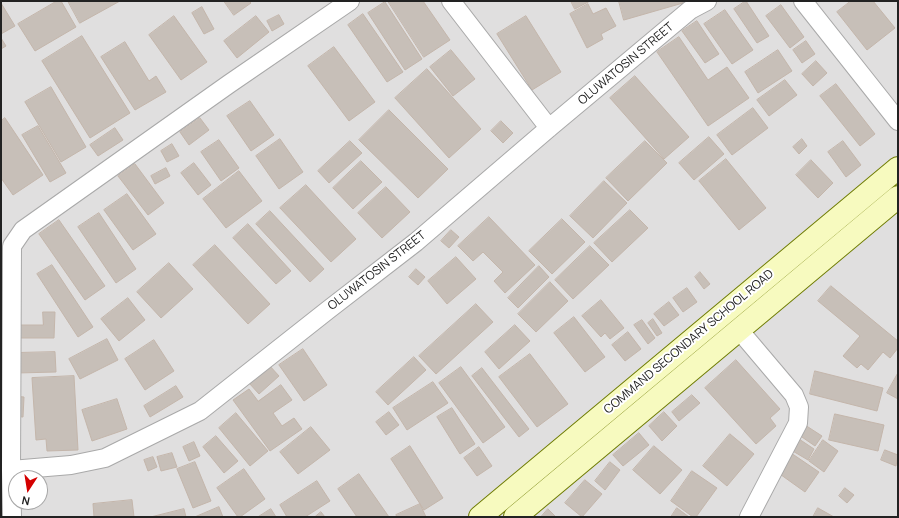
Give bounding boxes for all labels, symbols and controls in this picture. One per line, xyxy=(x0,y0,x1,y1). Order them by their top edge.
street label: OLUWATOSIN STREET xyxy=(575,20,677,108)
street label: OLUWATOSIN STREET xyxy=(325,228,429,314)
street label: COMMAND SECONDARY SCHOOL ROAD xyxy=(601,267,777,417)
north arrow xyxy=(8,470,48,510)
text: N xyxy=(20,493,31,509)

